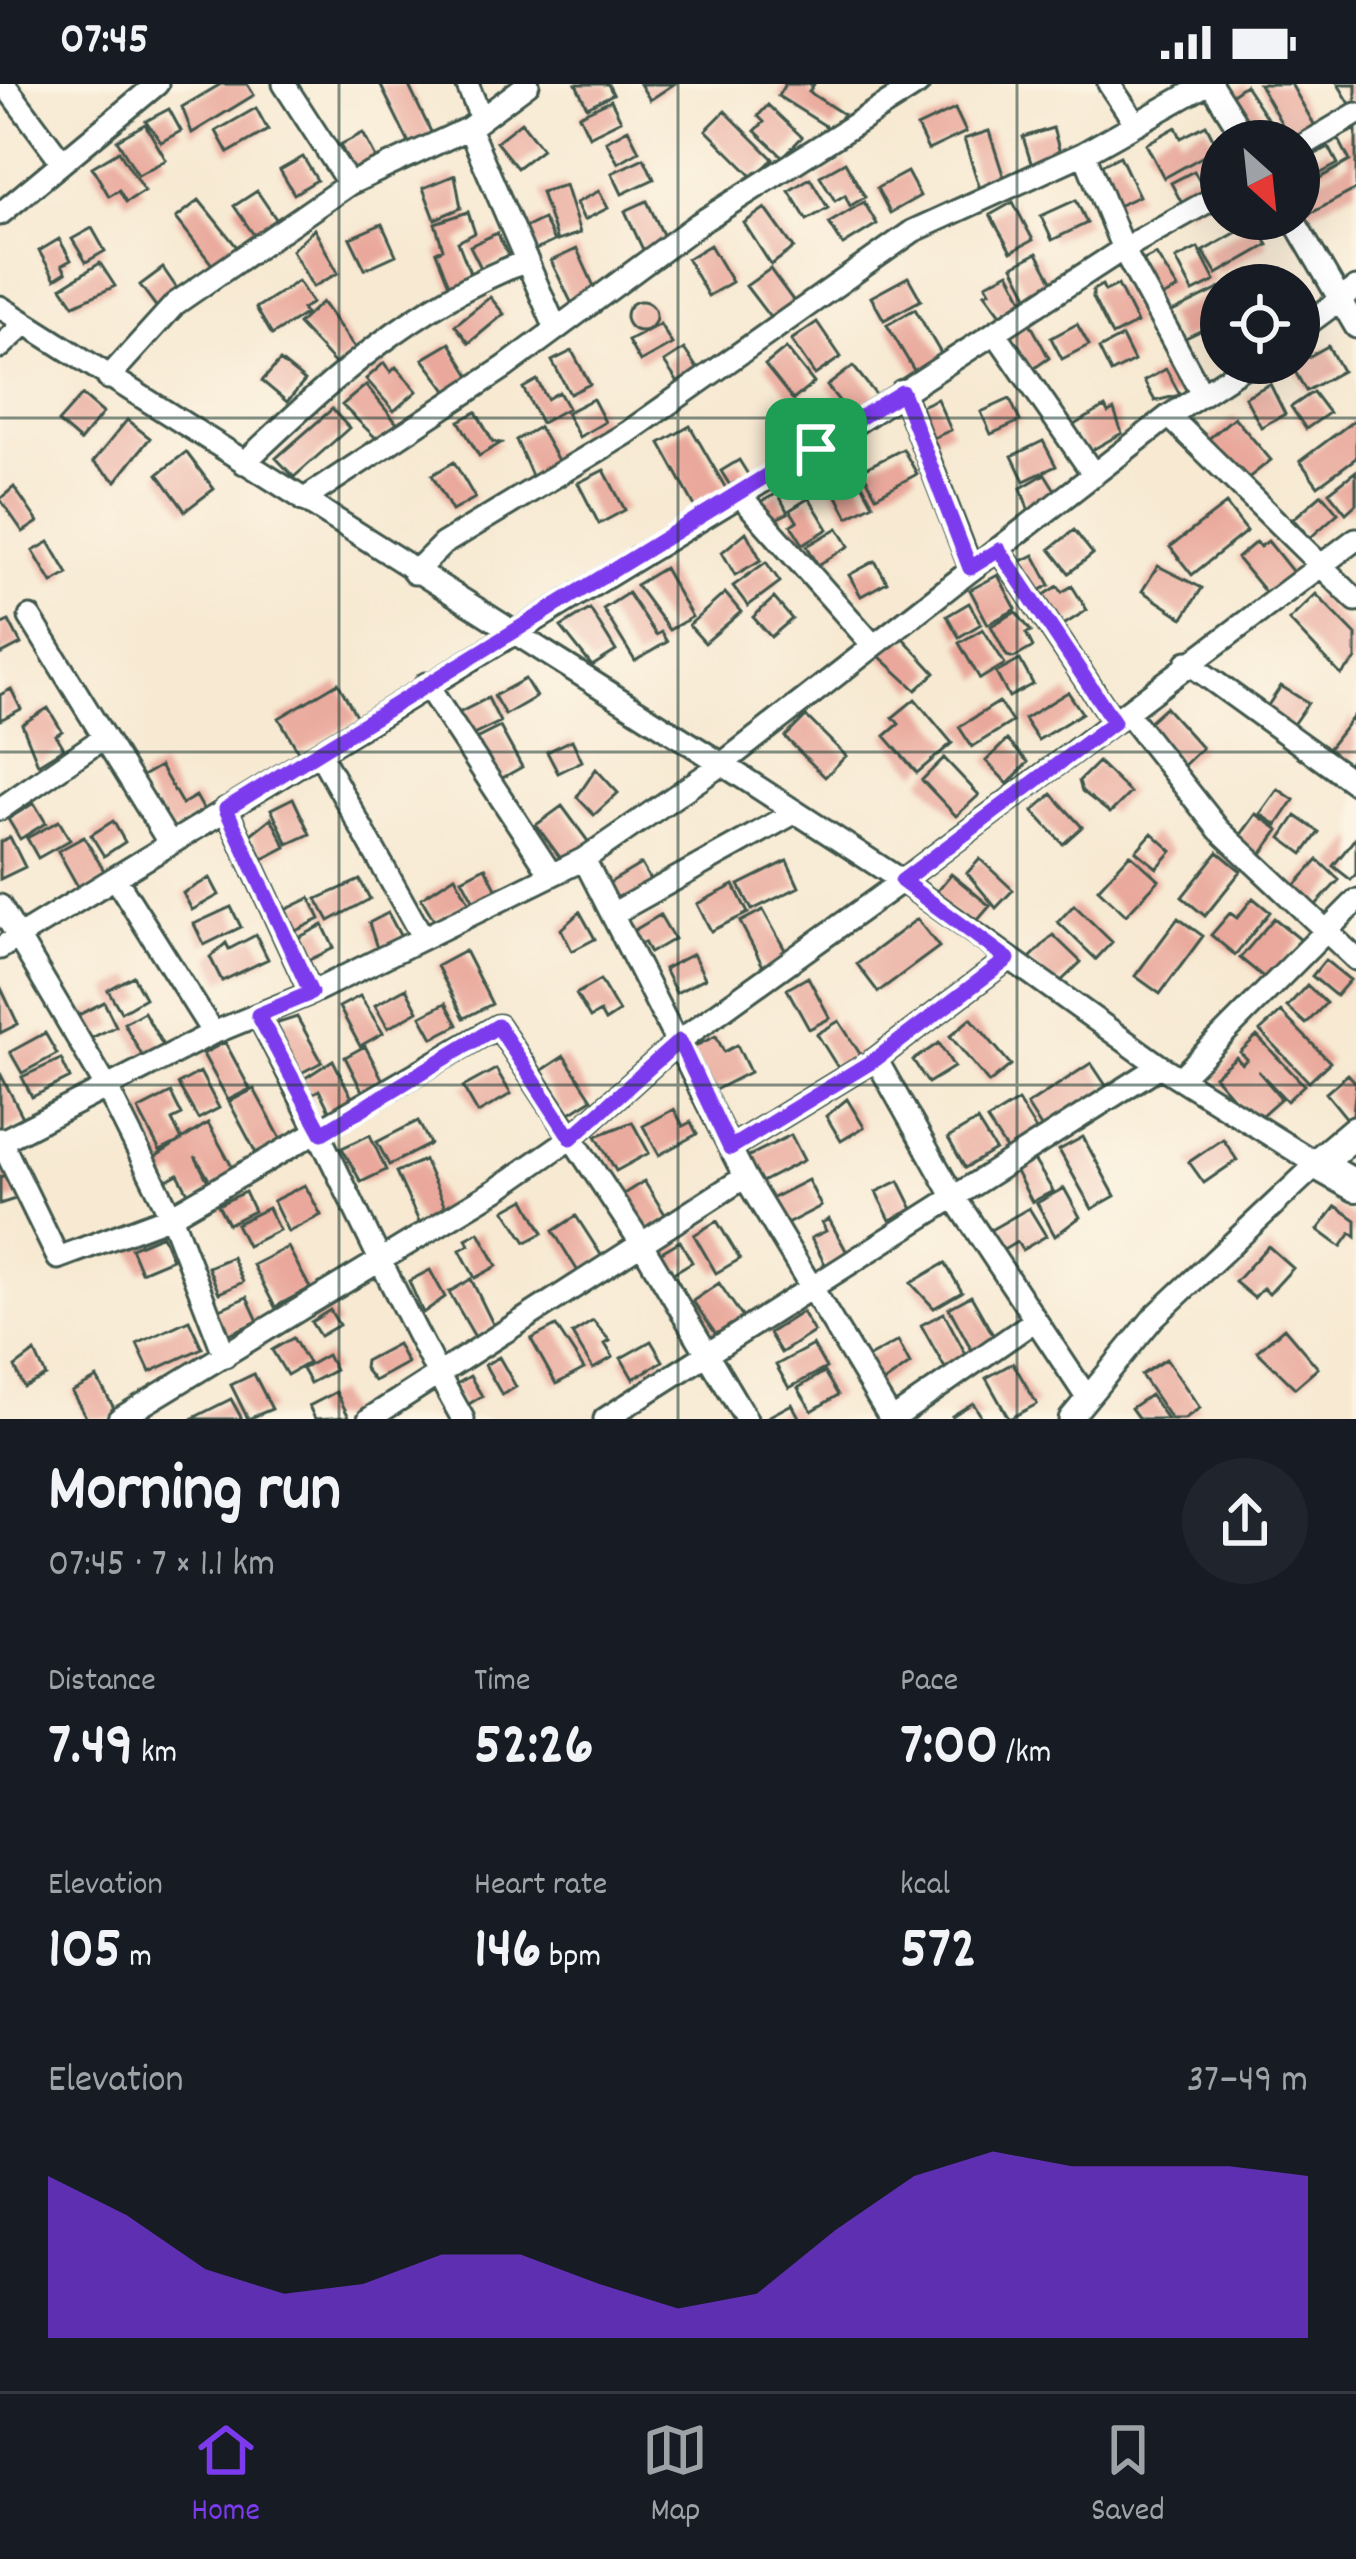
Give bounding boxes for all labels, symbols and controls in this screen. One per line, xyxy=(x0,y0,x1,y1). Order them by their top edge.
text: 07:45 xyxy=(60,10,149,74)
north arrow xyxy=(1200,120,1320,240)
map controls xyxy=(1200,120,1320,384)
button: locate xyxy=(1200,264,1320,384)
pin xyxy=(765,398,867,500)
icon: arrive xyxy=(783,416,849,482)
text: Morning run xyxy=(48,1447,341,1541)
button: share xyxy=(1182,1458,1308,1584)
text: 07:45 · 7 × 1.1 km xyxy=(48,1539,275,1594)
text: Distance xyxy=(48,1659,156,1706)
text: Time xyxy=(474,1659,530,1706)
text: Pace xyxy=(900,1659,958,1706)
text: 7.49 xyxy=(48,1706,133,1792)
text: 52:26 xyxy=(474,1706,594,1792)
text: 7:00 xyxy=(900,1706,998,1792)
text: km xyxy=(133,1731,177,1778)
text: /km xyxy=(998,1731,1052,1778)
text: Elevation xyxy=(48,1863,163,1910)
text: Heart rate xyxy=(474,1863,607,1910)
text: kcal xyxy=(900,1863,950,1910)
text: 105 xyxy=(48,1910,122,1996)
text: 146 xyxy=(474,1910,541,1996)
text: 572 xyxy=(900,1910,977,1996)
text: m xyxy=(122,1935,152,1982)
text: bpm xyxy=(541,1935,601,1982)
text: Elevation xyxy=(48,2055,184,2110)
text: 37–49 m xyxy=(1187,2055,1308,2110)
tab: Home xyxy=(191,2417,260,2536)
tab: Map xyxy=(642,2417,708,2536)
tab: Saved xyxy=(1091,2417,1165,2536)

